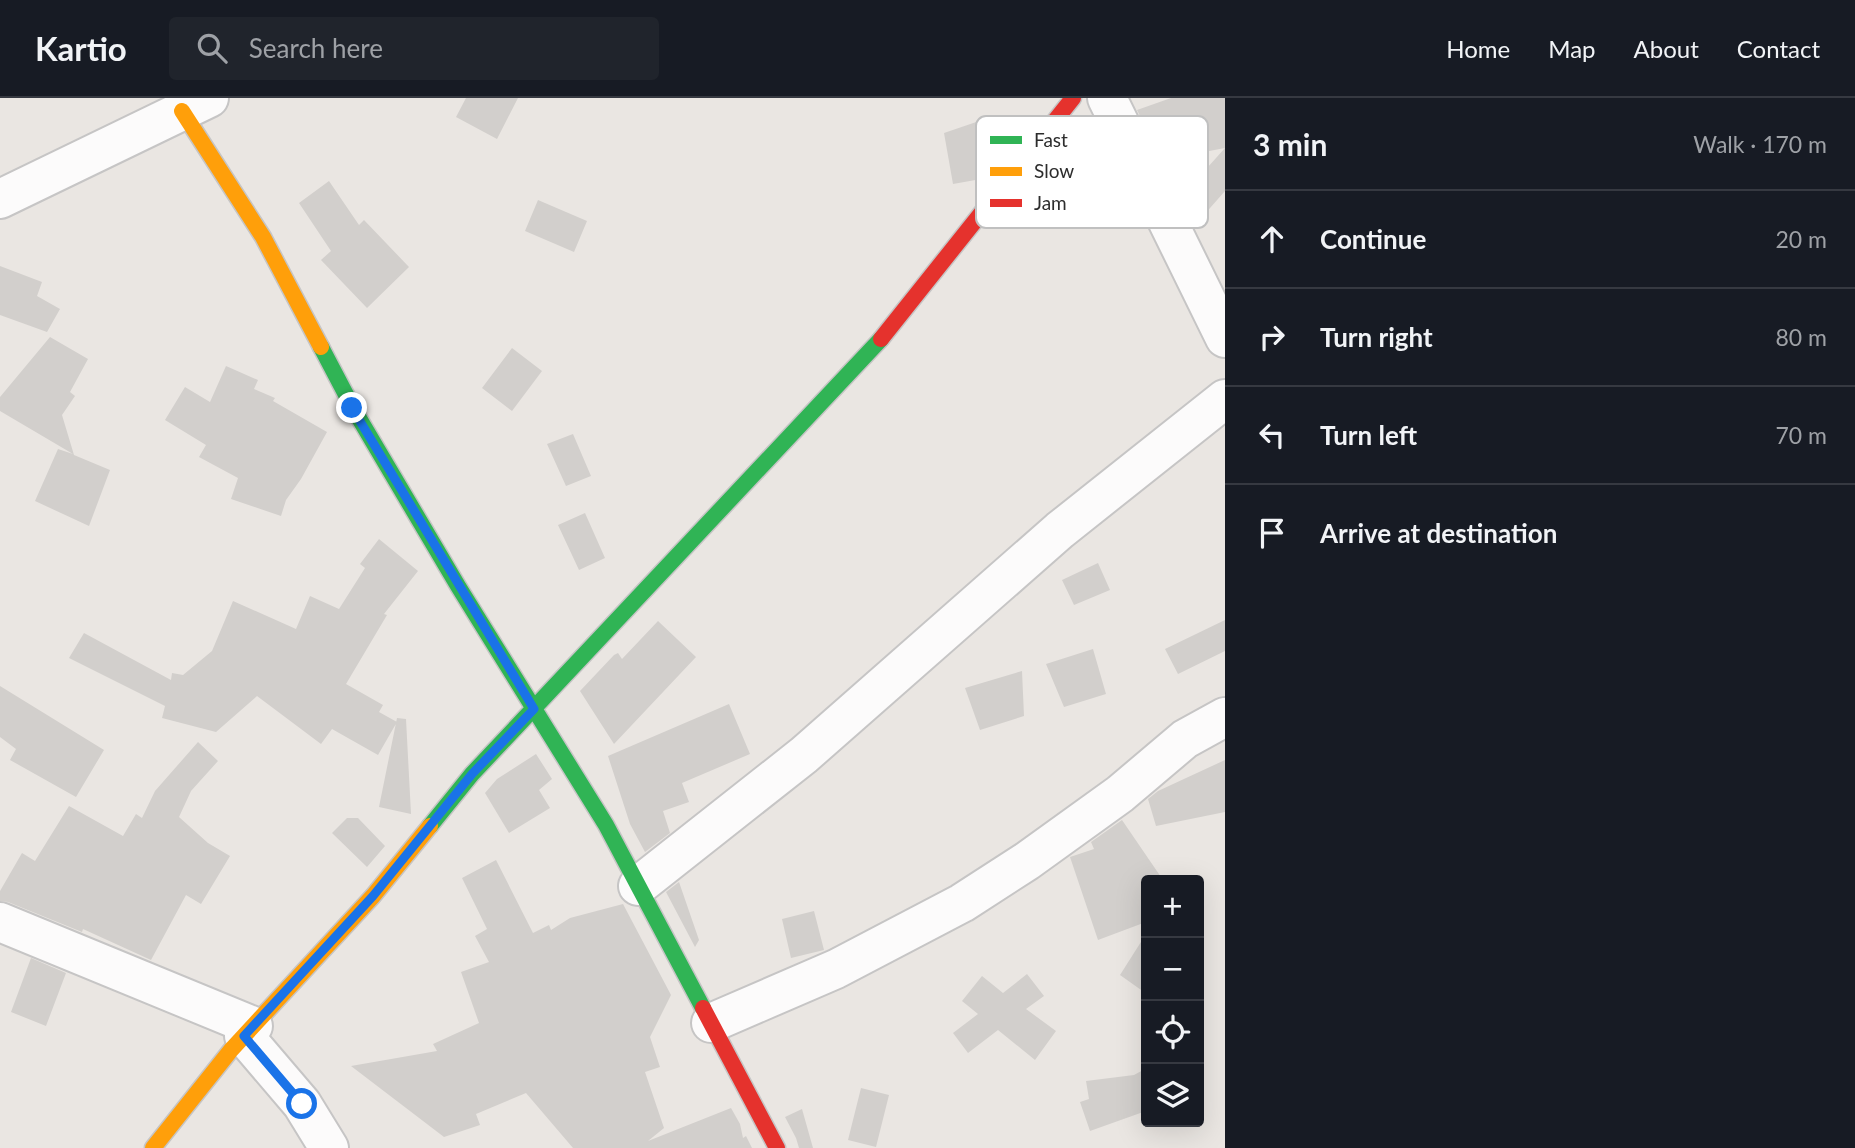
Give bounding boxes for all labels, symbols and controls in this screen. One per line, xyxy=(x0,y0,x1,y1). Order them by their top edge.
search box xyxy=(169,17,659,80)
text: Kartio xyxy=(35,28,127,68)
icon: search xyxy=(193,29,231,67)
text: Search here xyxy=(249,32,383,64)
text: Home xyxy=(1446,34,1510,63)
text: Map xyxy=(1548,34,1596,63)
text: About xyxy=(1634,34,1699,63)
text: Contact xyxy=(1737,34,1820,63)
legend xyxy=(976,116,1208,228)
text: 3 min xyxy=(1253,126,1327,162)
text: Fast xyxy=(1034,128,1068,151)
text: Walk · 170 m xyxy=(1693,130,1827,158)
text: Slow xyxy=(1034,159,1074,182)
text: Jam xyxy=(1034,191,1067,214)
icon: ahead xyxy=(1253,220,1291,258)
text: Continue xyxy=(1320,223,1426,255)
text: 20 m xyxy=(1776,225,1827,253)
icon: right xyxy=(1253,318,1291,356)
text: Turn right xyxy=(1320,321,1433,353)
text: 80 m xyxy=(1776,323,1827,351)
route end xyxy=(336,392,367,423)
icon: left xyxy=(1253,416,1291,454)
text: Turn left xyxy=(1320,419,1417,451)
text: 70 m xyxy=(1776,421,1827,449)
icon: arrive xyxy=(1253,514,1291,552)
text: Arrive at destination xyxy=(1320,517,1557,549)
map controls xyxy=(1141,875,1204,1127)
button: + xyxy=(1141,875,1204,938)
button: − xyxy=(1141,938,1204,1001)
button: locate xyxy=(1141,1001,1204,1064)
button: layers xyxy=(1141,1064,1204,1127)
route start xyxy=(286,1088,317,1119)

